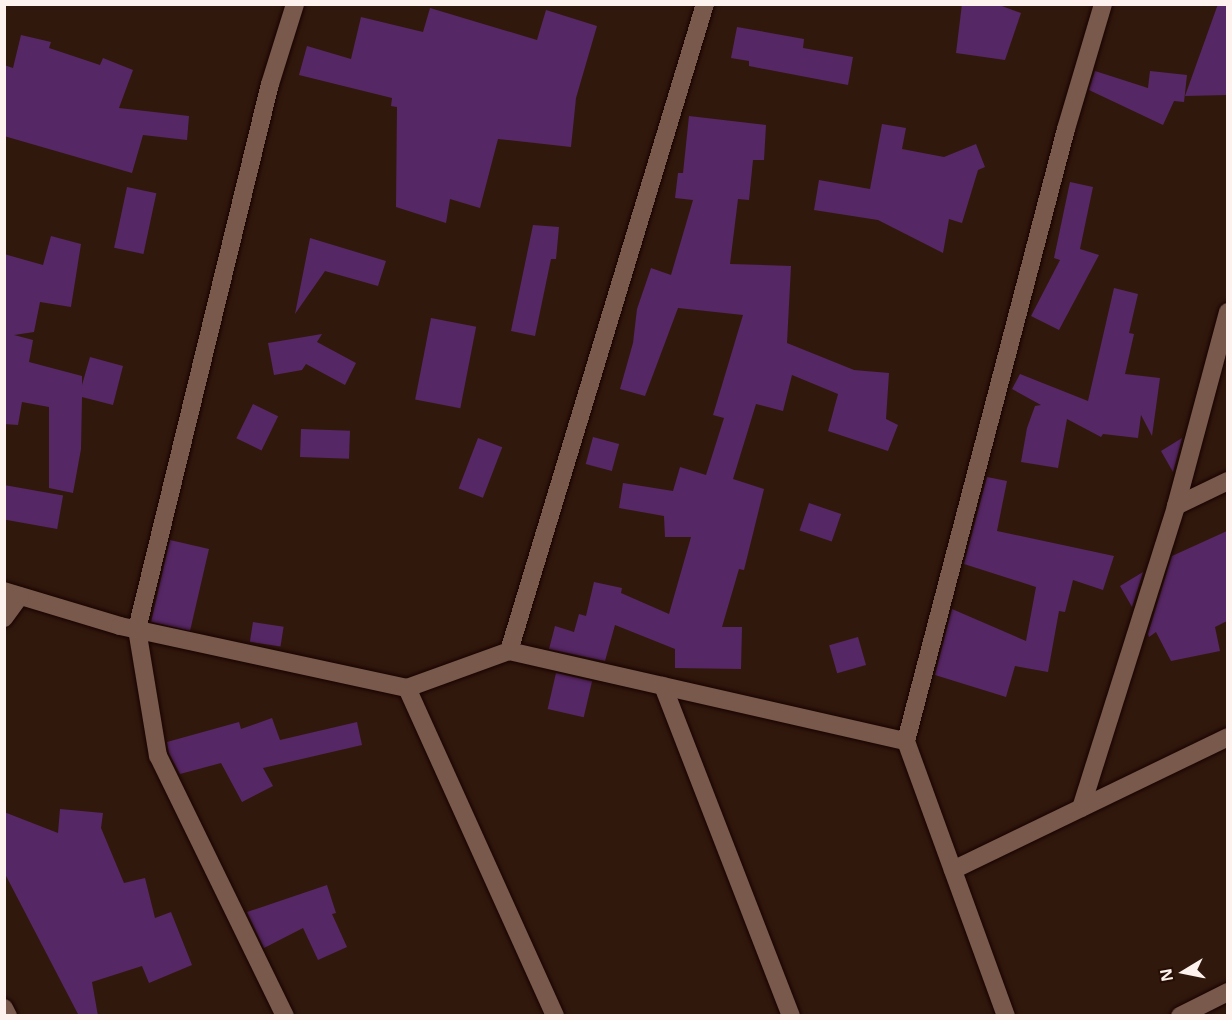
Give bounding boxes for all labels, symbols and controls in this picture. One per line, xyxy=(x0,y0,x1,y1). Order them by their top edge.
north arrow xyxy=(1154,942,1214,1002)
text: N xyxy=(1154,967,1178,983)

